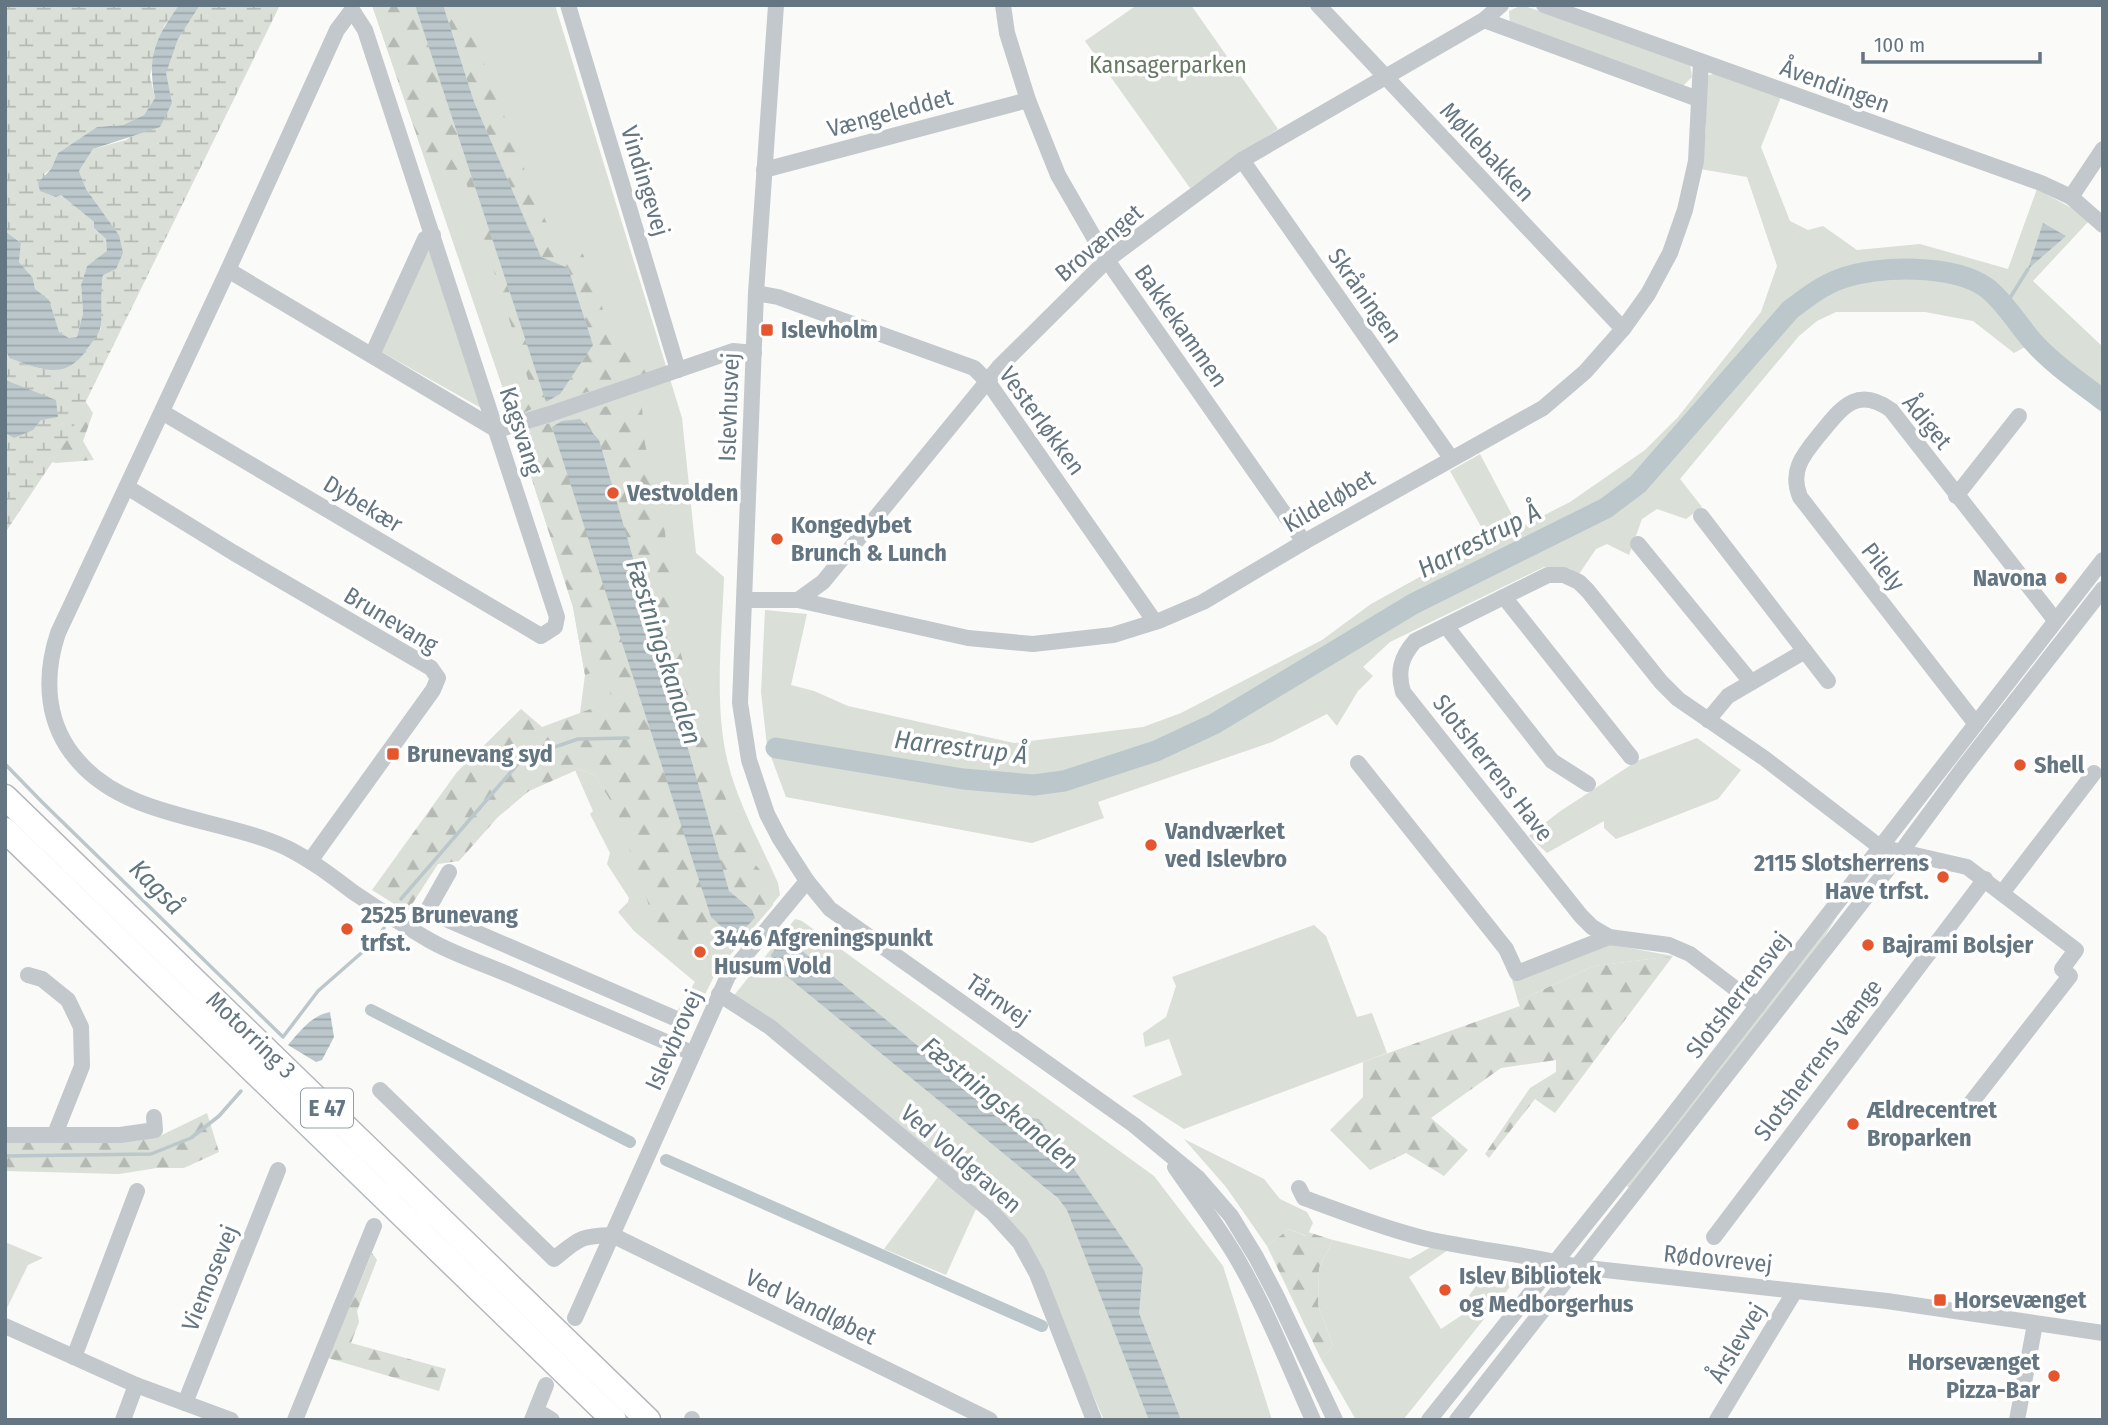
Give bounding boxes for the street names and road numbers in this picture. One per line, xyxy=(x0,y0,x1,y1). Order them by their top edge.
street label: Åvendingen xyxy=(1776,52,1894,119)
street label: Vængeleddet xyxy=(824,83,956,143)
street label: Møllebakken xyxy=(1434,97,1540,207)
street label: Vindingevej xyxy=(615,123,675,239)
street label: Brovænget xyxy=(1050,198,1148,288)
street label: Skråningen xyxy=(1322,243,1408,349)
street label: Bakkekammen xyxy=(1129,259,1233,393)
street label: Islevhusvej xyxy=(713,352,745,462)
street label: Vesterløkken xyxy=(993,361,1091,481)
street label: Kagsvang xyxy=(494,383,549,479)
street label: Ådiget xyxy=(1897,388,1958,455)
street label: Kildeløbet xyxy=(1278,464,1380,538)
street label: Dybekær xyxy=(319,470,408,539)
street label: Pilely xyxy=(1856,537,1911,597)
street label: Brunevang xyxy=(339,581,444,659)
street label: Slotsherrens Have xyxy=(1427,689,1559,847)
street label: Slotsherrensvej xyxy=(1680,926,1796,1064)
street label: Tårnvej xyxy=(961,968,1035,1032)
street label: Slotsherrens Vænge xyxy=(1748,974,1888,1146)
street label: Motorring 3 xyxy=(201,986,301,1084)
street label: Islevbrovej xyxy=(640,986,708,1094)
road number: E 47 xyxy=(301,1088,353,1128)
street label: Ved Voldgraven xyxy=(895,1099,1027,1219)
street label: Viemosevej xyxy=(176,1221,244,1335)
street label: Rødovrevej xyxy=(1662,1239,1774,1279)
street label: Ved Vandløbet xyxy=(741,1263,881,1351)
street label: Årslevvej xyxy=(1701,1298,1772,1388)

